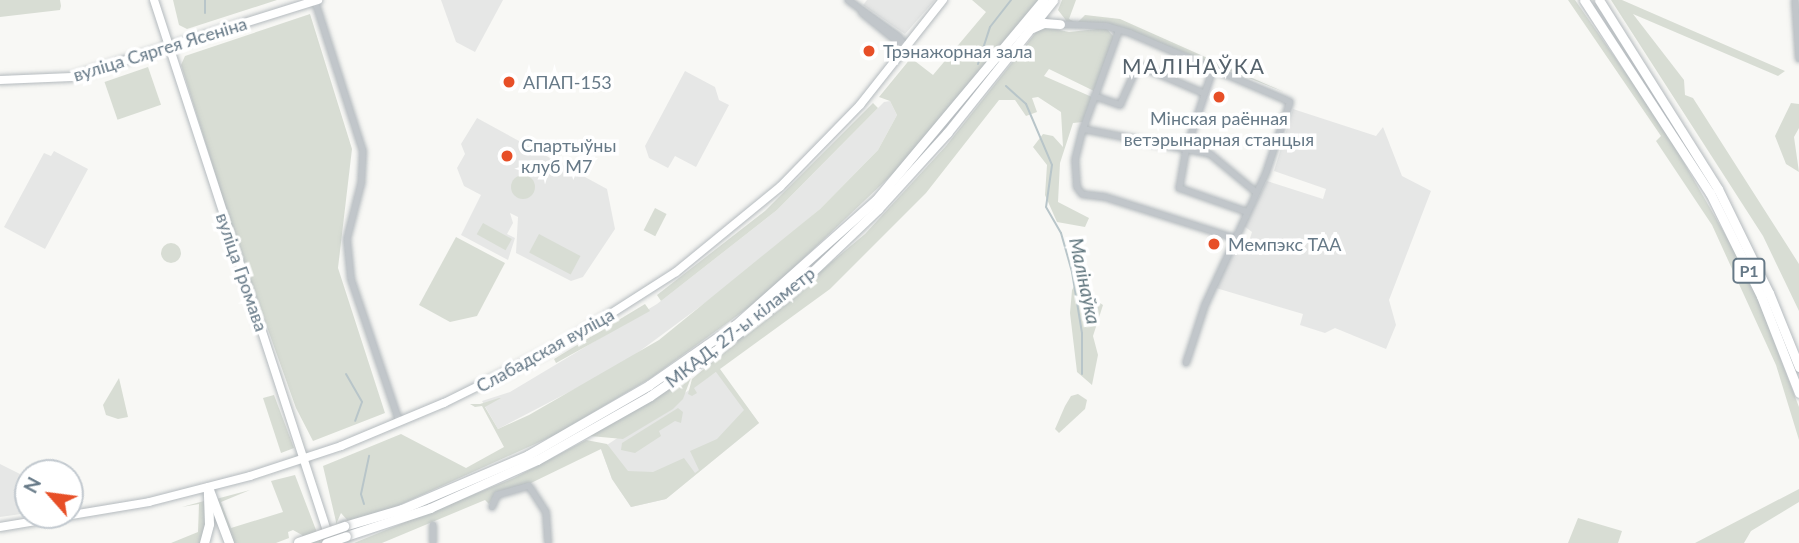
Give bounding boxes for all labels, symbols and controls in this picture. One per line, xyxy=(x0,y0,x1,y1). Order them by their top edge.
street label: вуліца Сяргея Ясеніна xyxy=(71,12,249,86)
place label: Трэнажорная зала xyxy=(883,40,1033,62)
marker: Трэнажорная зала xyxy=(861,43,877,59)
district label: МАЛІНАЎКА xyxy=(1123,53,1265,79)
place label: АПАП-153 xyxy=(523,71,612,93)
marker: АПАП-153 xyxy=(501,74,517,90)
marker: Мінская раённая ветэрынарная станцыя xyxy=(1211,89,1227,105)
place label: Мінская раённая ветэрынарная станцыя xyxy=(1124,108,1314,150)
place label: Спартыўны клуб М7 xyxy=(521,135,616,178)
marker: Спартыўны клуб М7 xyxy=(499,148,515,164)
street label: вуліца Громава xyxy=(212,210,272,334)
place label: Мемпэкс ТАА xyxy=(1228,233,1341,255)
water label: Малінаўка xyxy=(1065,236,1105,326)
marker: Мемпэкс ТАА xyxy=(1206,236,1222,252)
road number: Р1 xyxy=(1732,258,1766,284)
street label: МКАД, 27-ы кіламетр xyxy=(661,262,819,392)
street label: Слабадская вуліца xyxy=(472,303,618,397)
north arrow xyxy=(14,459,84,529)
text: N xyxy=(18,473,45,497)

